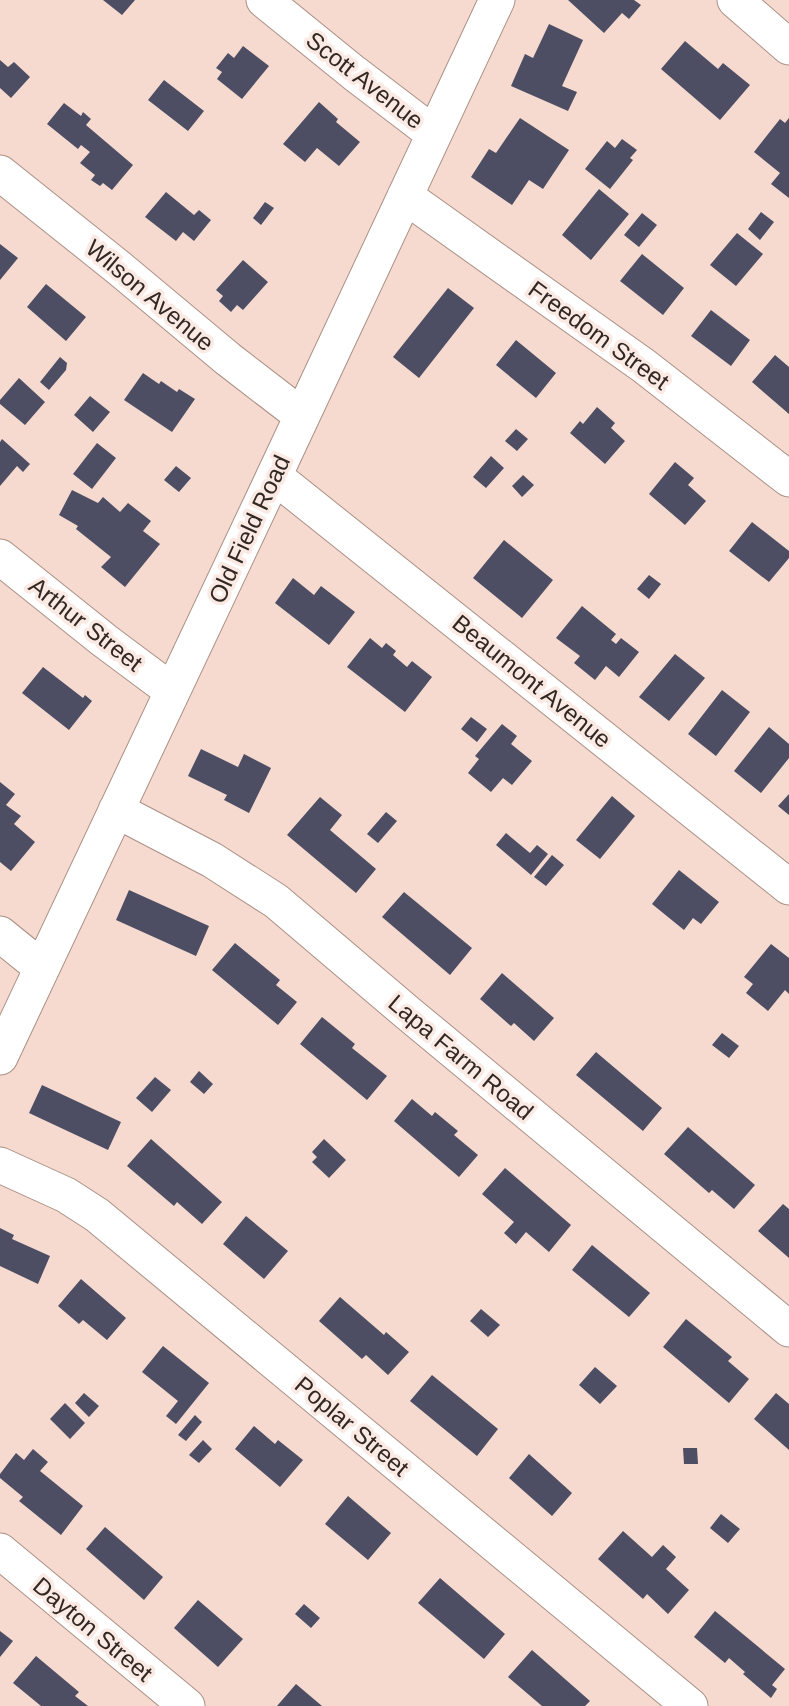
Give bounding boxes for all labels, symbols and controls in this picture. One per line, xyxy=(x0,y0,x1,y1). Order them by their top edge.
street label: Scott Avenue xyxy=(301,26,429,134)
street label: Wilson Avenue xyxy=(81,234,219,356)
street label: Freedom Street xyxy=(524,275,675,395)
street label: Old Field Road xyxy=(203,451,295,607)
street label: Arthur Street xyxy=(24,571,148,677)
street label: Beaumont Avenue xyxy=(447,609,617,753)
street label: Lapa Farm Road xyxy=(383,989,539,1125)
street label: Poplar Street xyxy=(290,1371,415,1482)
street label: Dayton Street xyxy=(28,1571,158,1687)

